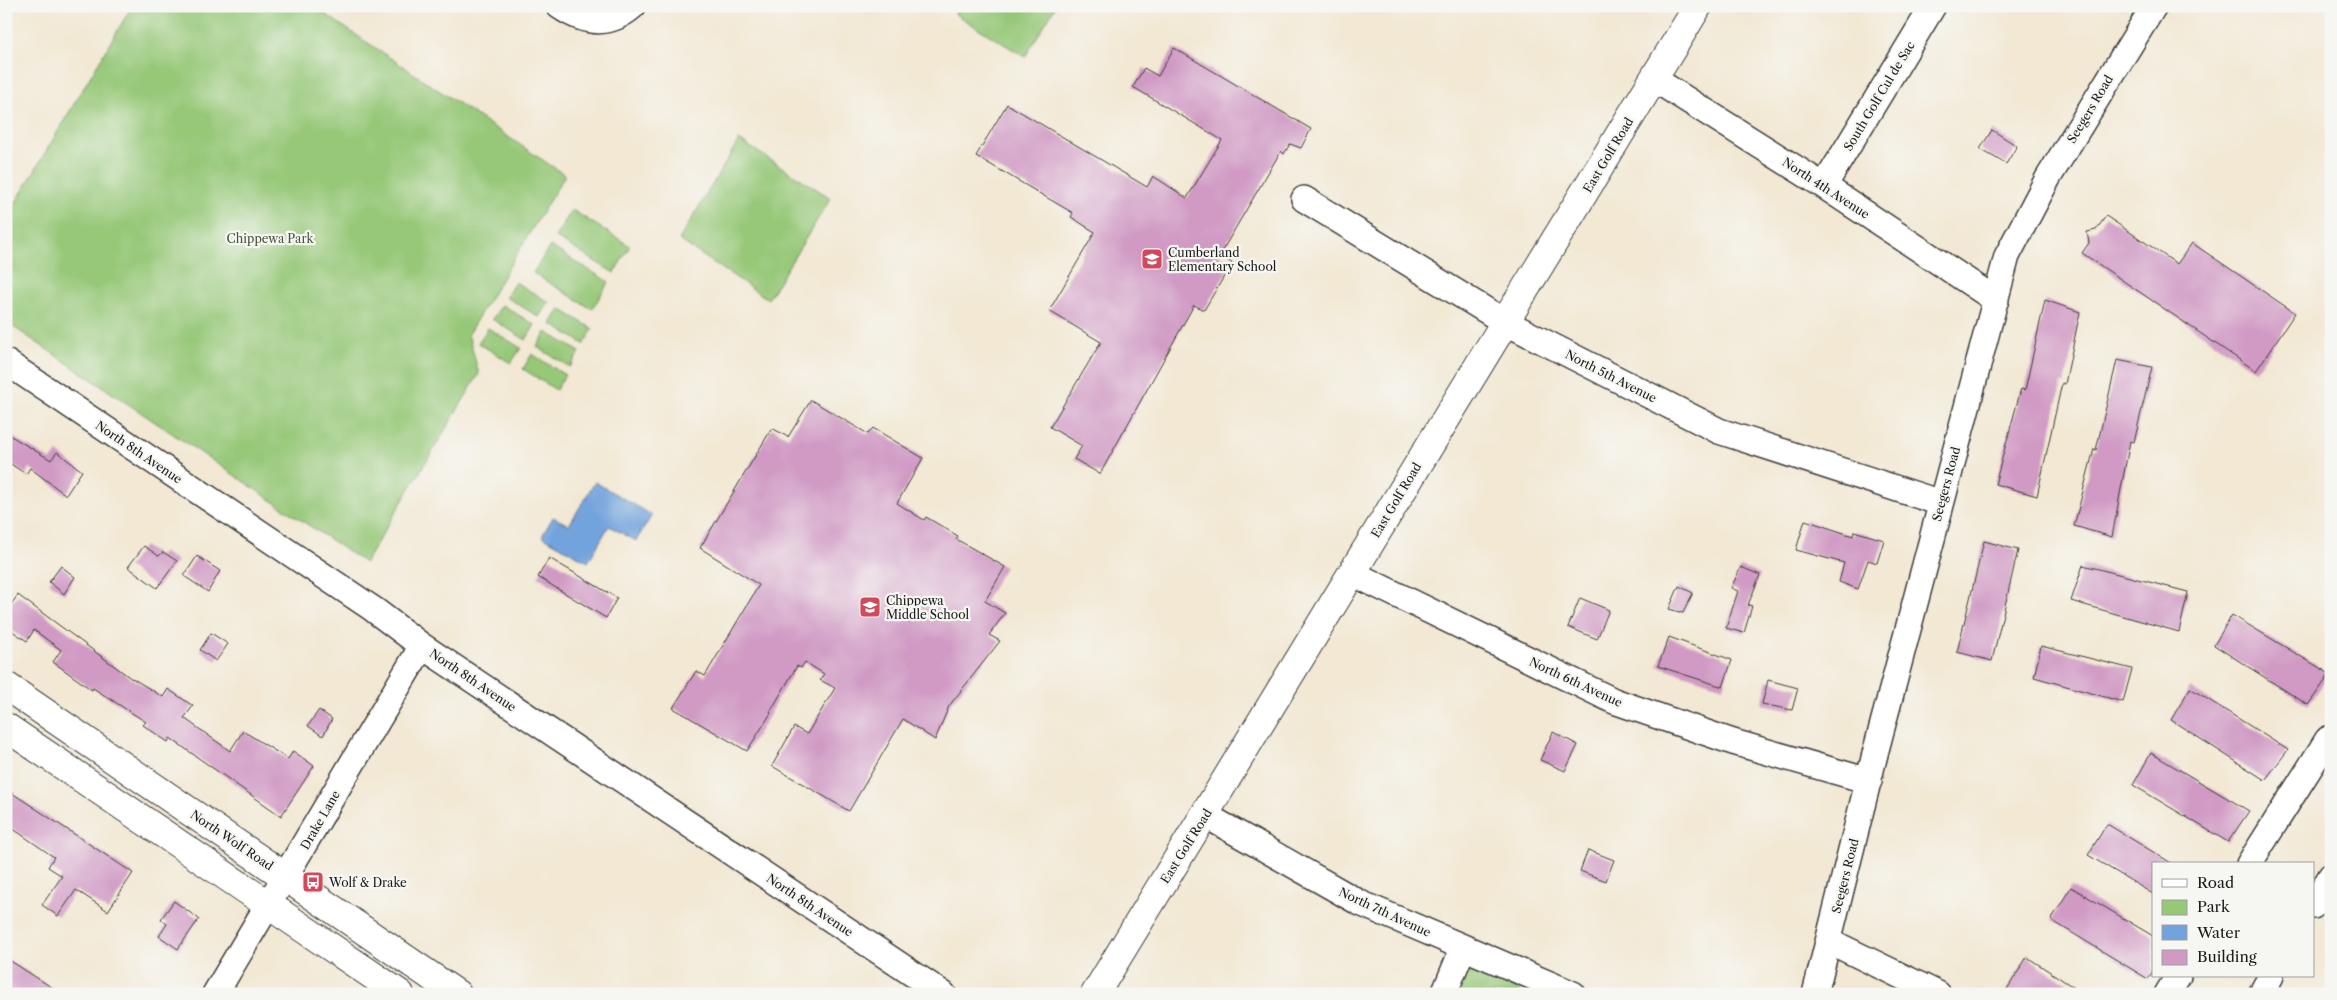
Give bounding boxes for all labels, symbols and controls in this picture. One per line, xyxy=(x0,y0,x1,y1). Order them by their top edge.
street label: South Golf Cul de Sac xyxy=(1840,38,1918,154)
street label: Seegers Road xyxy=(2064,72,2117,146)
street label: East Golf Road xyxy=(1580,114,1637,195)
street label: North 4th Avenue xyxy=(1780,154,1873,222)
park label: Chippewa Park xyxy=(227,231,314,246)
place label: Cumberland Elementary School xyxy=(1168,245,1277,274)
school or university icon: Cumberland Elementary School xyxy=(1140,247,1164,271)
street label: North 5th Avenue xyxy=(1563,346,1659,406)
street label: North 8th Avenue xyxy=(93,417,185,487)
street label: Seegers Road xyxy=(1929,444,1963,523)
street label: East Golf Road xyxy=(1368,459,1425,540)
place label: Chippewa Middle School xyxy=(886,593,970,622)
school or university icon: Chippewa Middle School xyxy=(858,595,882,619)
street label: North 8th Avenue xyxy=(427,645,519,715)
street label: North 6th Avenue xyxy=(1527,654,1625,710)
street label: Drake Lane xyxy=(297,787,343,852)
street label: East Golf Road xyxy=(1157,805,1215,886)
street label: North Wolf Road xyxy=(188,807,277,874)
street label: Seegers Road xyxy=(1828,836,1862,915)
legend xyxy=(2152,862,2314,978)
bus stop icon: Wolf & Drake xyxy=(301,870,325,894)
street label: North 8th Avenue xyxy=(764,870,856,940)
text: Road xyxy=(2197,873,2234,892)
place label: Wolf & Drake xyxy=(328,875,407,890)
street label: North 7th Avenue xyxy=(1337,884,1434,940)
text: Park xyxy=(2197,897,2231,916)
text: Water xyxy=(2196,923,2241,942)
text: Building xyxy=(2197,947,2257,966)

